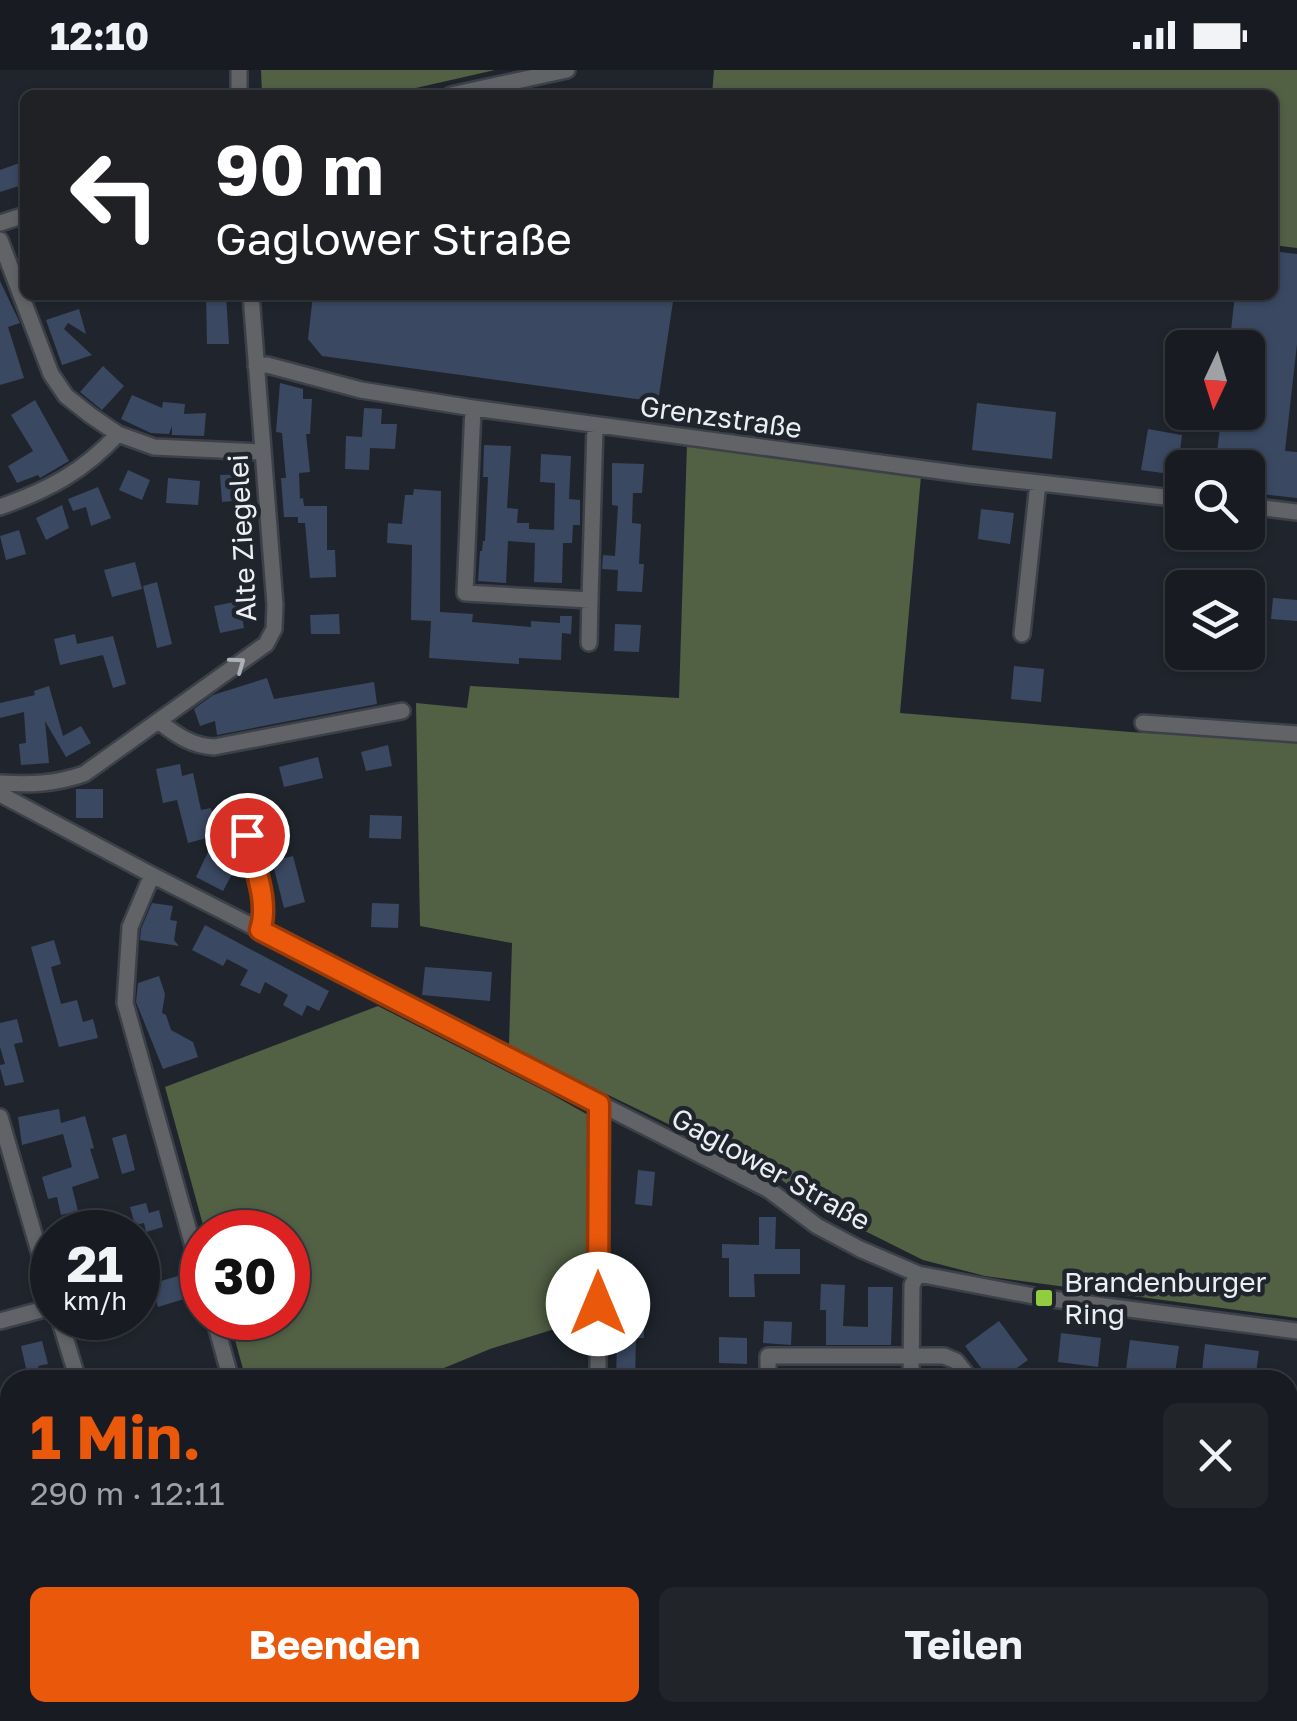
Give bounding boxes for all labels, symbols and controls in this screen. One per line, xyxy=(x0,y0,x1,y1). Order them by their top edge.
text: 12:10 xyxy=(50,13,149,58)
text: 90 m xyxy=(215,126,384,210)
icon: left xyxy=(50,130,180,260)
text: Gaglower Straße xyxy=(215,211,572,265)
north arrow xyxy=(1165,330,1265,430)
map controls xyxy=(1165,330,1265,670)
street label: Grenzstraße xyxy=(638,389,804,444)
button: search xyxy=(1165,450,1265,550)
street label: Alte Ziegelei xyxy=(221,454,262,623)
button: layers xyxy=(1165,570,1265,670)
one-way arrow xyxy=(227,659,245,676)
pin xyxy=(205,793,290,878)
icon: arrive xyxy=(220,808,275,863)
street label: Gaglower Straße xyxy=(666,1100,876,1237)
speed limit sign: 30 xyxy=(180,1210,310,1340)
text: 21 xyxy=(67,1233,123,1293)
position arrow xyxy=(546,1252,650,1356)
place label: Brandenburger Ring xyxy=(1064,1265,1266,1330)
text: km/h xyxy=(63,1285,127,1316)
marker: Brandenburger Ring xyxy=(1033,1287,1055,1309)
text: 1 Min. xyxy=(30,1400,201,1472)
button: close xyxy=(1163,1403,1268,1508)
text: 290 m · 12:11 xyxy=(30,1474,224,1512)
button: Beenden xyxy=(30,1587,639,1702)
button: Teilen xyxy=(659,1587,1268,1702)

